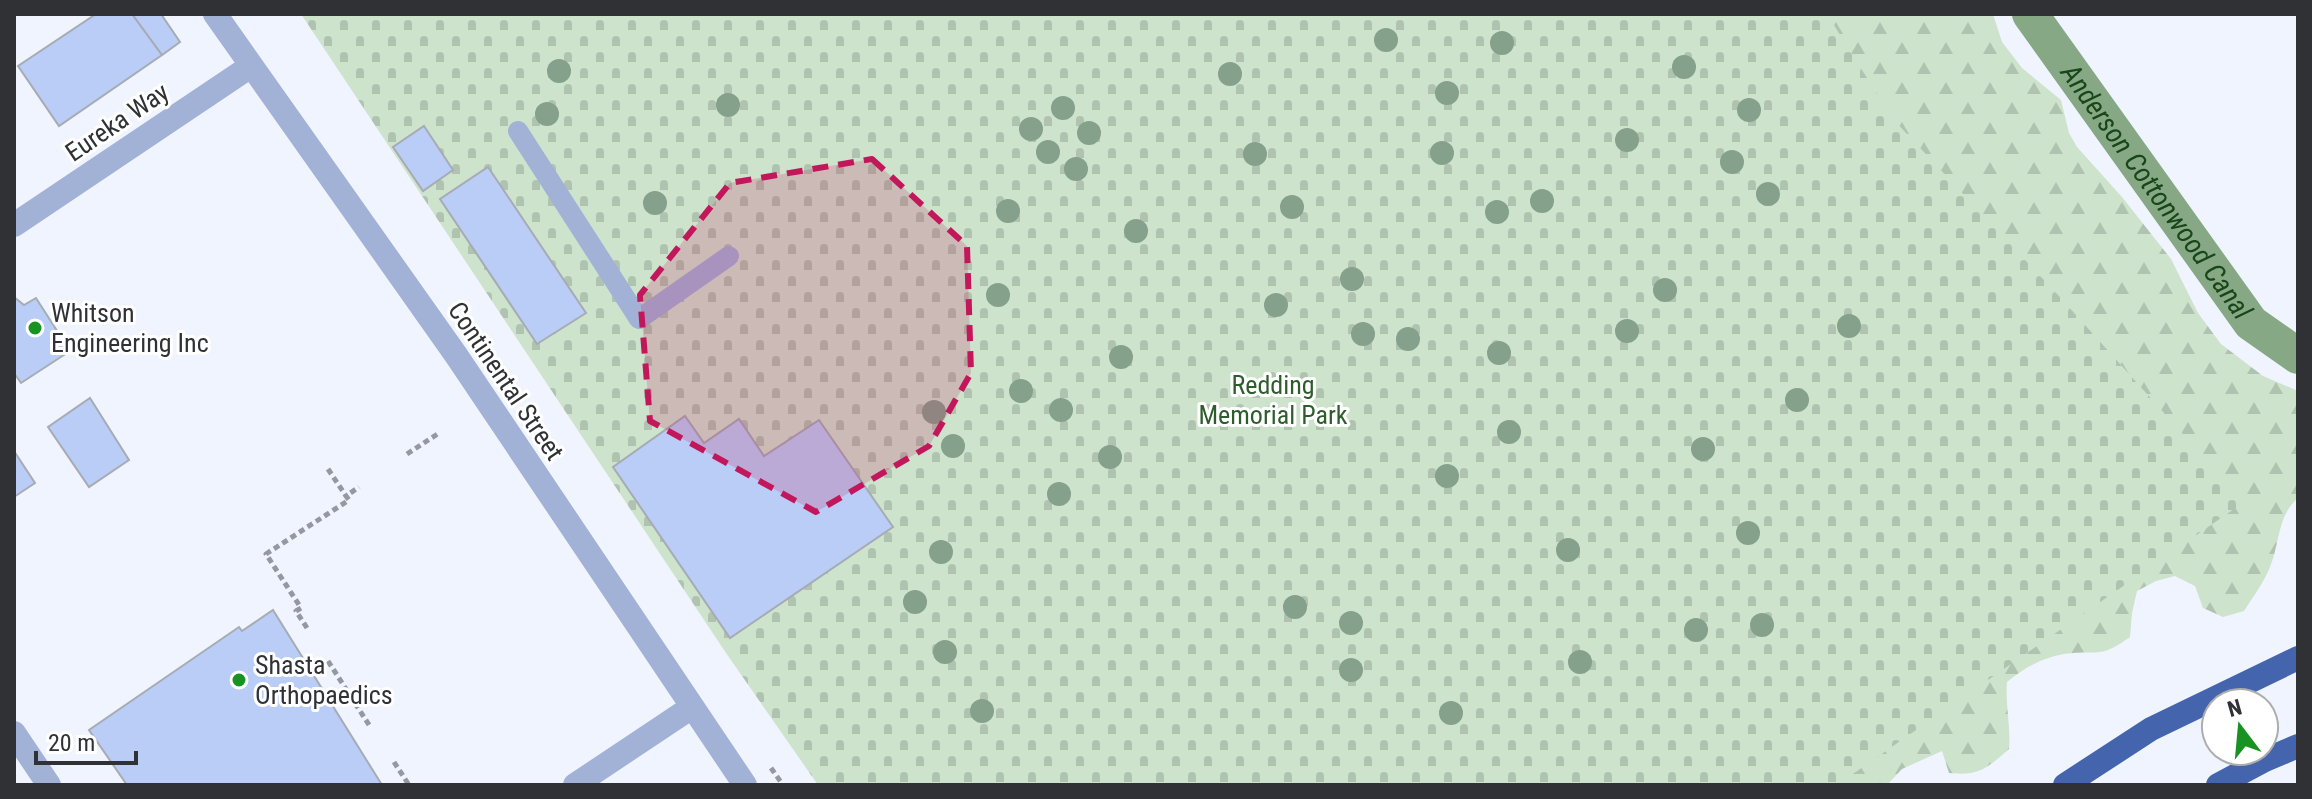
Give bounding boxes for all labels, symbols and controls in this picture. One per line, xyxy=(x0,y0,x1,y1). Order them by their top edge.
water label: Anderson Cottonwood Canal xyxy=(2053,57,2259,326)
street label: Eureka Way xyxy=(60,77,174,167)
street label: Continental Street xyxy=(442,296,570,466)
place label: Whitson Engineering Inc xyxy=(51,298,209,358)
marker: Whitson Engineering Inc xyxy=(26,319,44,337)
park label: Redding Memorial Park xyxy=(1198,370,1348,430)
place label: Shasta Orthopaedics xyxy=(255,650,393,710)
marker: Shasta Orthopaedics xyxy=(230,671,248,689)
north arrow xyxy=(2200,687,2280,767)
text: N xyxy=(2225,694,2245,722)
scale bar xyxy=(36,715,136,765)
text: 20 m xyxy=(48,729,95,757)

